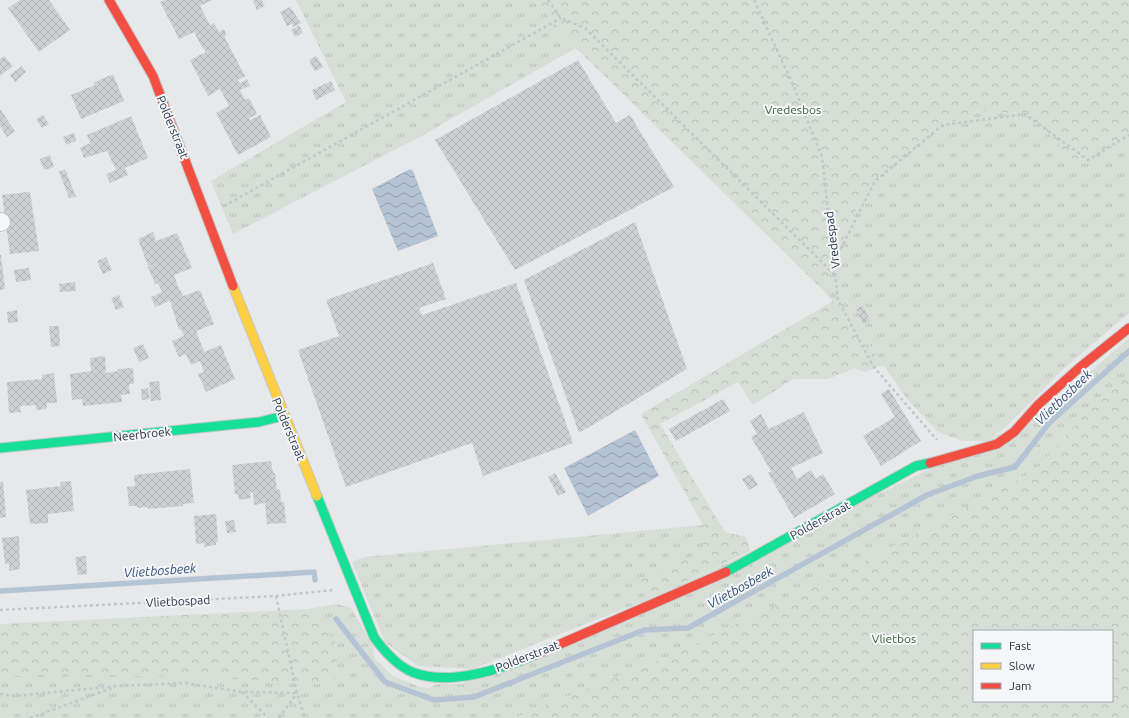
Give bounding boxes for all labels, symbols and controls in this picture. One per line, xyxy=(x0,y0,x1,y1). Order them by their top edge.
street label: Polderstraat xyxy=(154,94,192,161)
park label: Vredesbos xyxy=(765,103,821,116)
street label: Vredespad xyxy=(822,211,842,269)
water label: Vlietbosbeek xyxy=(1032,366,1094,427)
street label: Polderstraat xyxy=(270,396,308,463)
street label: Neerbroek xyxy=(113,425,171,443)
street label: Polderstraat xyxy=(788,498,853,542)
water label: Vlietbosbeek xyxy=(123,560,197,580)
water label: Vlietbosbeek xyxy=(705,563,776,611)
street label: Vlietbospad xyxy=(145,593,211,609)
legend xyxy=(973,630,1113,702)
park label: Vlietbos xyxy=(872,632,916,645)
street label: Polderstraat xyxy=(493,638,561,674)
text: Fast xyxy=(1009,639,1031,652)
text: Slow xyxy=(1009,659,1035,672)
text: Jam xyxy=(1009,679,1031,692)

